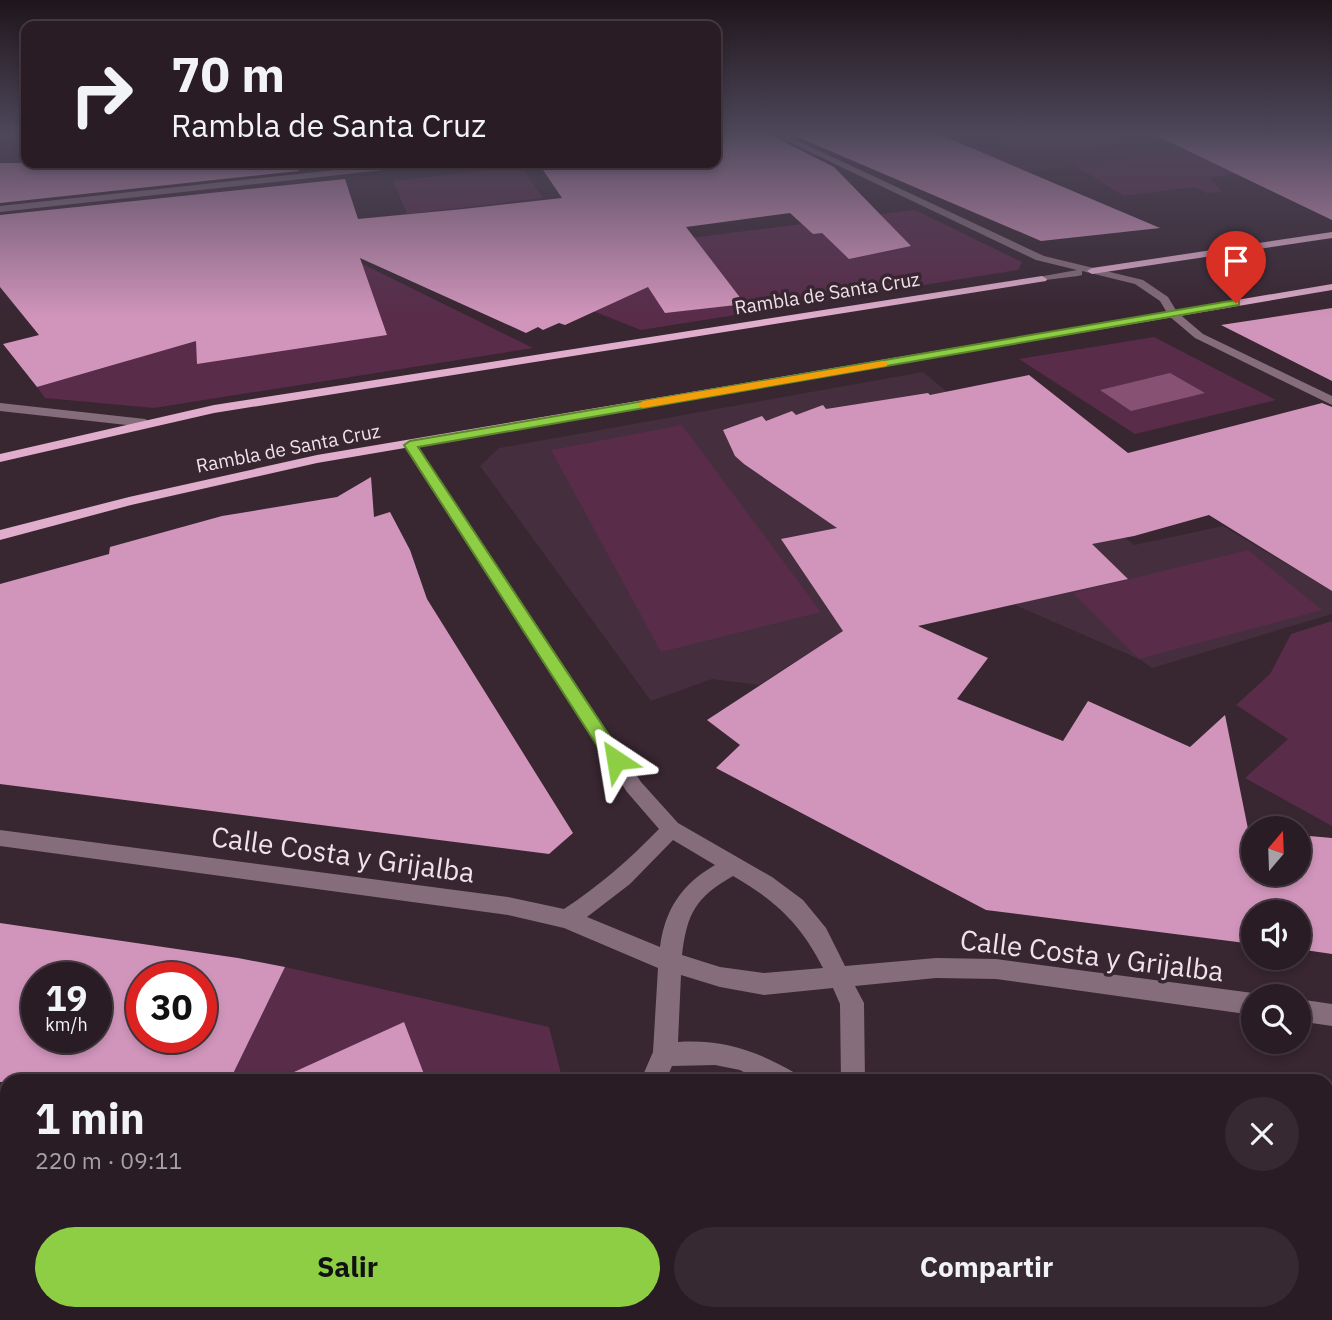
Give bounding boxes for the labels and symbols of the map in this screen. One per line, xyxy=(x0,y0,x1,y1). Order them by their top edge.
pin xyxy=(1206,231,1266,303)
street label: Rambla de Santa Cruz xyxy=(733,266,921,319)
street label: Rambla de Santa Cruz xyxy=(194,418,382,478)
position arrow xyxy=(579,723,653,797)
north arrow xyxy=(1241,816,1311,886)
street label: Calle Costa y Grijalba xyxy=(209,817,477,891)
street label: Calle Costa y Grijalba xyxy=(958,920,1226,990)
speed limit sign: 30 xyxy=(126,962,217,1053)

